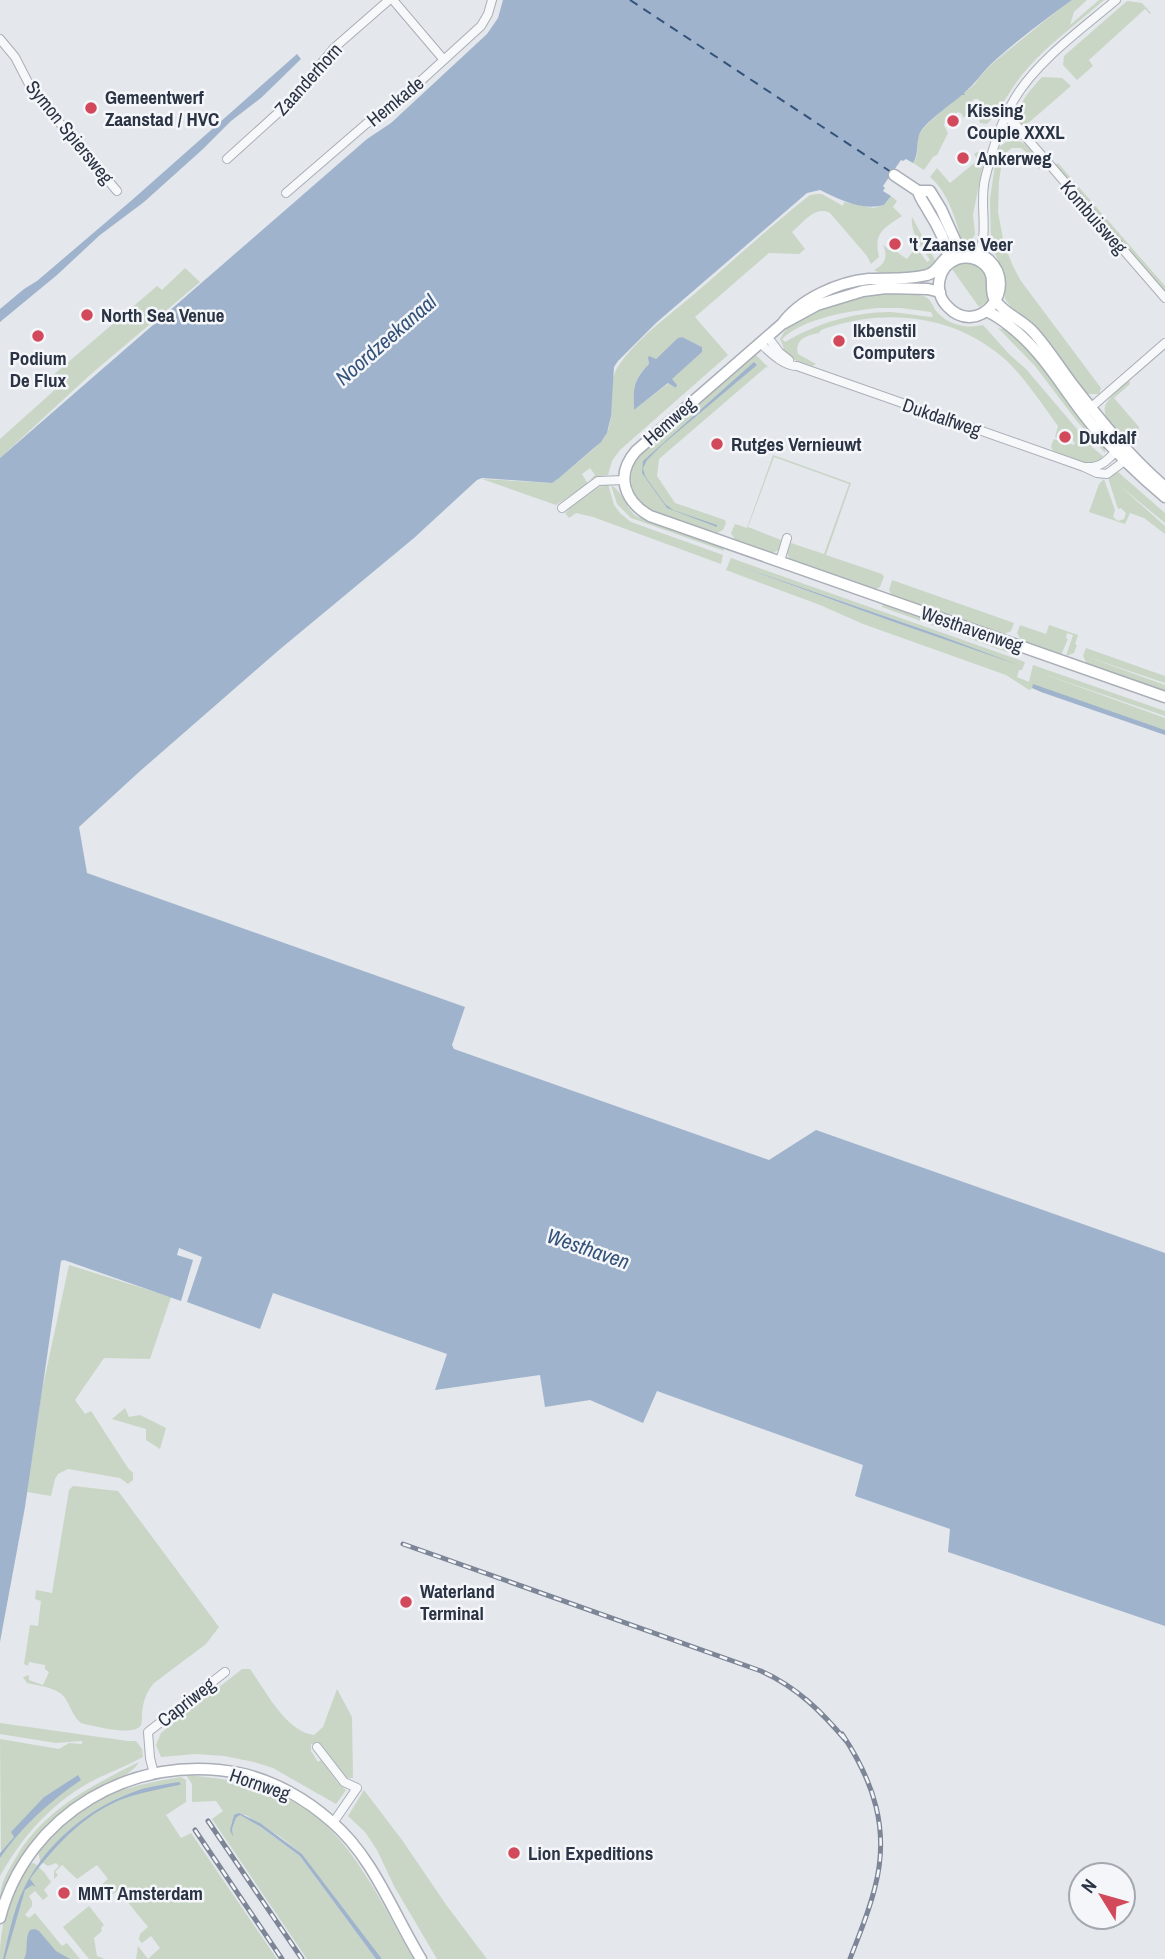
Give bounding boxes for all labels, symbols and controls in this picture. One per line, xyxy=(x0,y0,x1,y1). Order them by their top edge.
street label: Zaanderhorn xyxy=(268,37,348,121)
street label: Hemkade xyxy=(361,70,429,132)
street label: Symon Spiersweg xyxy=(20,75,120,190)
place label: Gemeentwerf Zaanstad / HVC xyxy=(105,84,219,132)
place label: Kissing Couple XXXL xyxy=(967,97,1065,145)
marker: Gemeentwerf Zaanstad / HVC xyxy=(83,100,99,116)
marker: Kissing Couple XXXL xyxy=(945,113,961,129)
place label: Ankerweg xyxy=(977,145,1052,171)
marker: Ankerweg xyxy=(955,150,971,166)
street label: Kombuisweg xyxy=(1055,174,1134,260)
place label: 't Zaanse Veer xyxy=(909,231,1013,257)
marker: 't Zaanse Veer xyxy=(887,236,903,252)
water label: Noordzeekanaal xyxy=(329,287,443,392)
place label: North Sea Venue xyxy=(101,302,225,328)
marker: North Sea Venue xyxy=(79,307,95,323)
place label: Ikbenstil Computers xyxy=(853,317,935,365)
marker: Podium De Flux xyxy=(30,328,46,344)
marker: Ikbenstil Computers xyxy=(831,333,847,349)
place label: Podium De Flux xyxy=(9,345,67,393)
street label: Hemweg xyxy=(637,391,701,451)
street label: Dukdalfweg xyxy=(899,391,985,443)
place label: Dukdalf xyxy=(1079,424,1137,450)
marker: Dukdalf xyxy=(1057,429,1073,445)
place label: Rutges Vernieuwt xyxy=(731,431,861,457)
marker: Rutges Vernieuwt xyxy=(709,436,725,452)
street label: Westhavenweg xyxy=(918,599,1027,659)
water label: Westhaven xyxy=(543,1221,633,1276)
place label: Waterland Terminal xyxy=(420,1578,495,1626)
marker: Waterland Terminal xyxy=(398,1594,414,1610)
street label: Capriweg xyxy=(152,1671,221,1733)
street label: Hornweg xyxy=(226,1762,294,1807)
place label: Lion Expeditions xyxy=(528,1840,654,1866)
marker: Lion Expeditions xyxy=(506,1845,522,1861)
north arrow xyxy=(1067,1861,1137,1931)
text: N xyxy=(1075,1873,1102,1898)
place label: MMT Amsterdam xyxy=(78,1880,203,1906)
marker: MMT Amsterdam xyxy=(56,1885,72,1901)

